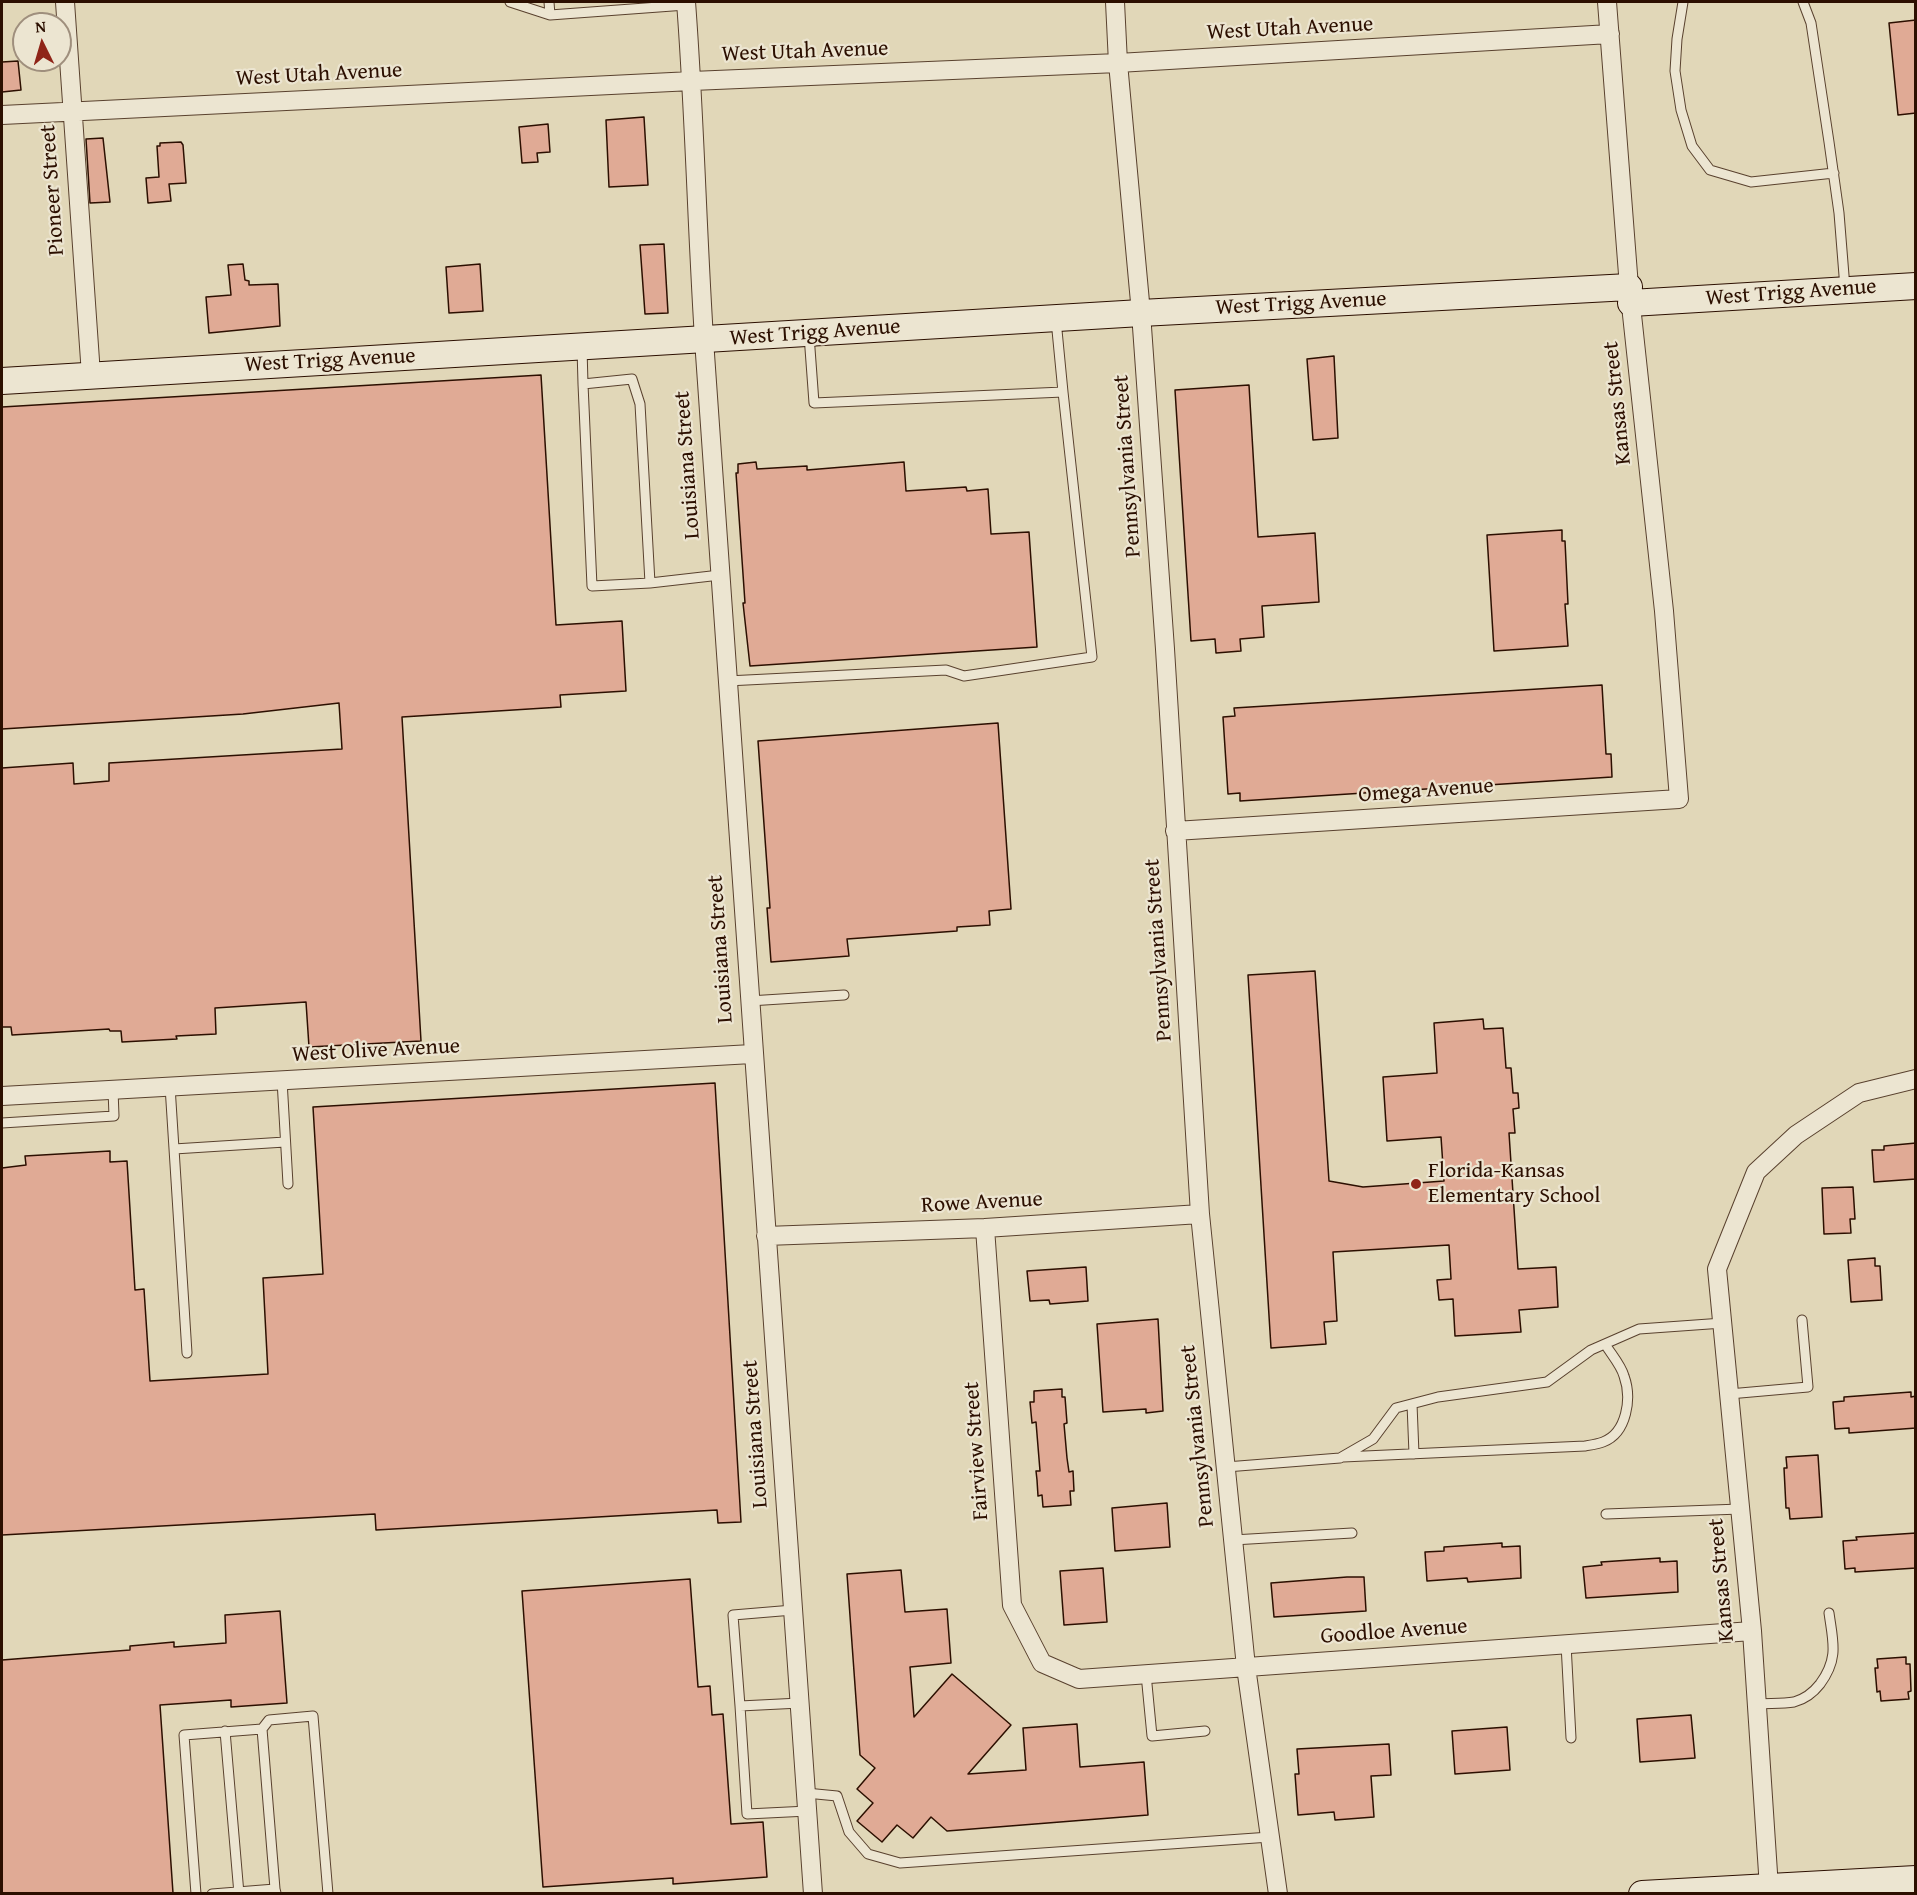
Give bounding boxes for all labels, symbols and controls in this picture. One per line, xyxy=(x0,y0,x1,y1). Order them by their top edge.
street label: West Utah Avenue xyxy=(1206,11,1374,47)
north arrow xyxy=(12,12,72,72)
text: N xyxy=(34,14,47,38)
street label: West Utah Avenue xyxy=(721,36,889,68)
street label: West Utah Avenue xyxy=(235,57,403,93)
street label: Pioneer Street xyxy=(35,123,71,257)
street label: West Trigg Avenue xyxy=(1705,274,1877,312)
street label: West Trigg Avenue xyxy=(1215,286,1387,322)
street label: West Trigg Avenue xyxy=(729,314,901,352)
street label: Kansas Street xyxy=(1598,340,1638,466)
street label: West Trigg Avenue xyxy=(244,343,416,379)
street label: Pennsylvania Street xyxy=(1108,374,1148,558)
street label: Louisiana Street xyxy=(670,390,706,540)
street label: Omega Avenue xyxy=(1358,773,1494,809)
street label: Pennsylvania Street xyxy=(1139,858,1179,1042)
street label: Louisiana Street xyxy=(703,874,739,1024)
street label: West Olive Avenue xyxy=(291,1033,461,1069)
place label: Florida-Kansas Elementary School xyxy=(1428,1158,1600,1210)
marker: Florida-Kansas Elementary School xyxy=(1409,1177,1423,1191)
street label: Rowe Avenue xyxy=(921,1187,1043,1219)
street label: Pennsylvania Street xyxy=(1175,1344,1221,1528)
street label: Louisiana Street xyxy=(738,1359,774,1509)
street label: Fairview Street xyxy=(959,1381,995,1521)
street label: Kansas Street xyxy=(1703,1517,1741,1643)
street label: Goodloe Avenue xyxy=(1320,1614,1468,1650)

